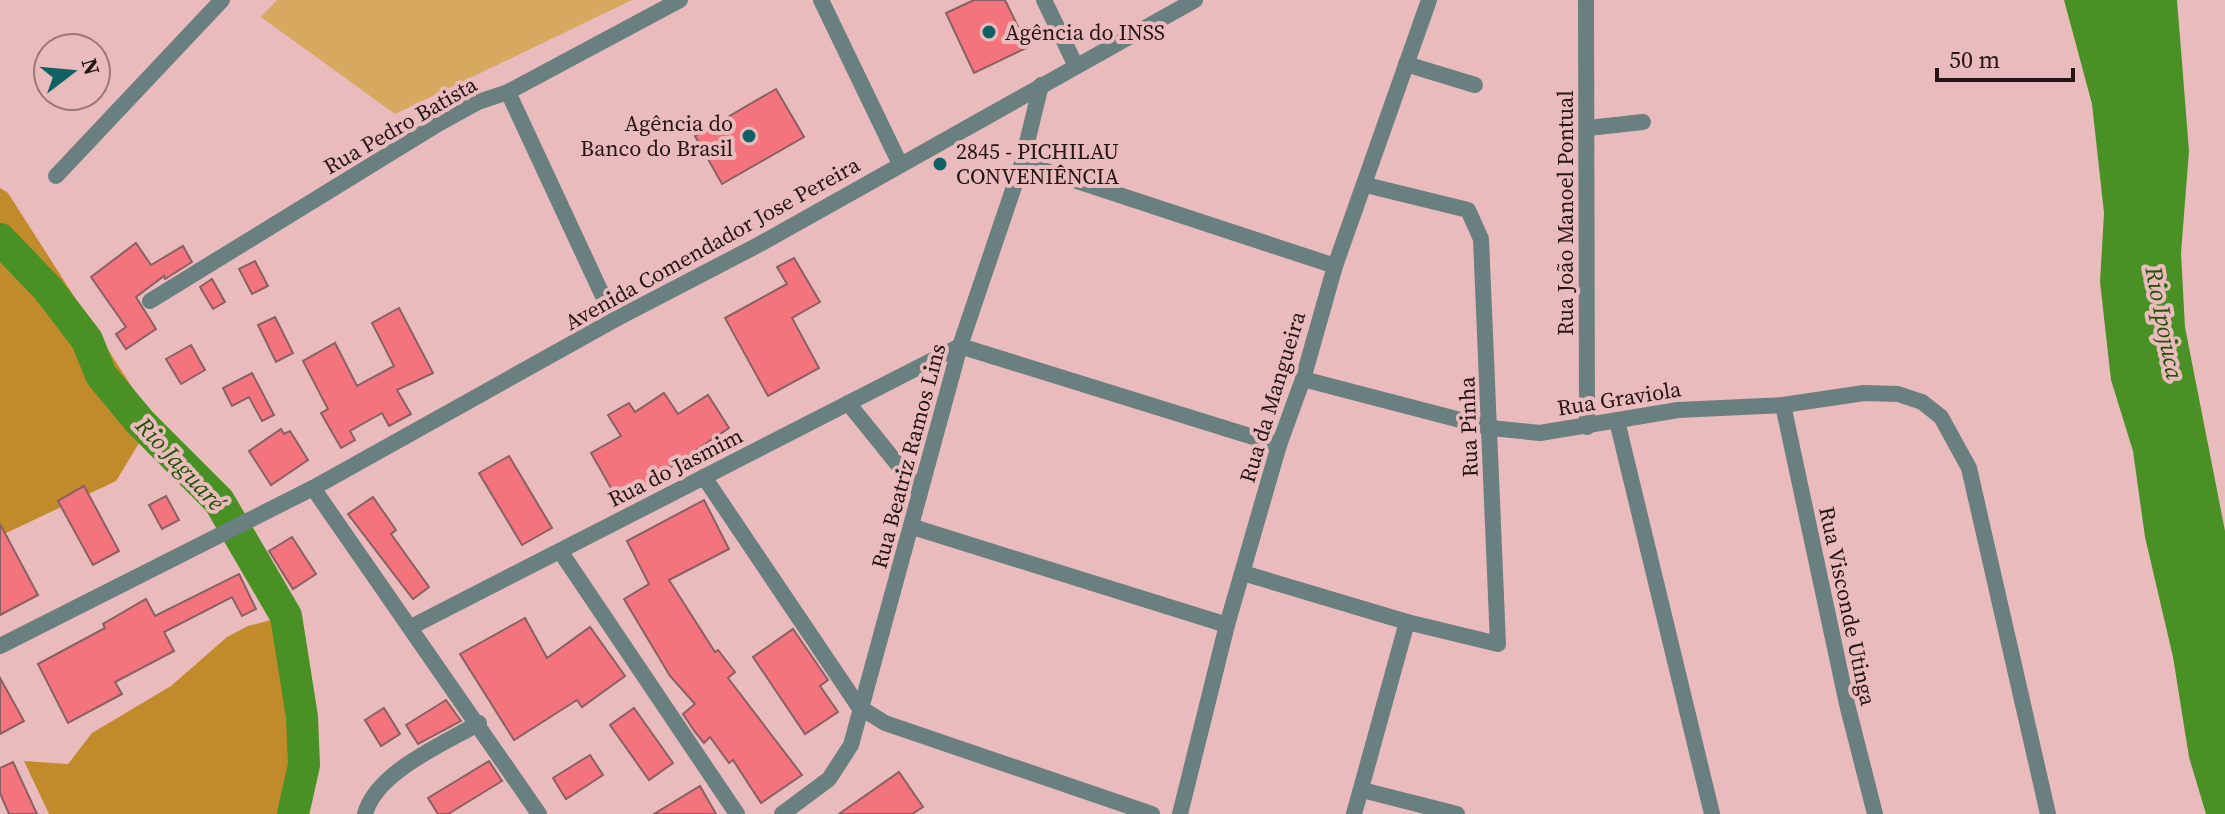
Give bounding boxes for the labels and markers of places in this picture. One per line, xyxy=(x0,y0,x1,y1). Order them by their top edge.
place label: Agência do INSS xyxy=(1005,17,1165,47)
marker: Agência do INSS xyxy=(980,23,998,41)
place label: Agência do Banco do Brasil xyxy=(580,108,733,163)
marker: Agência do Banco do Brasil xyxy=(740,127,758,145)
place label: 2845 - PICHILAU CONVENIÊNCIA xyxy=(956,136,1119,191)
marker: 2845 - PICHILAU CONVENIÊNCIA xyxy=(931,155,949,173)

